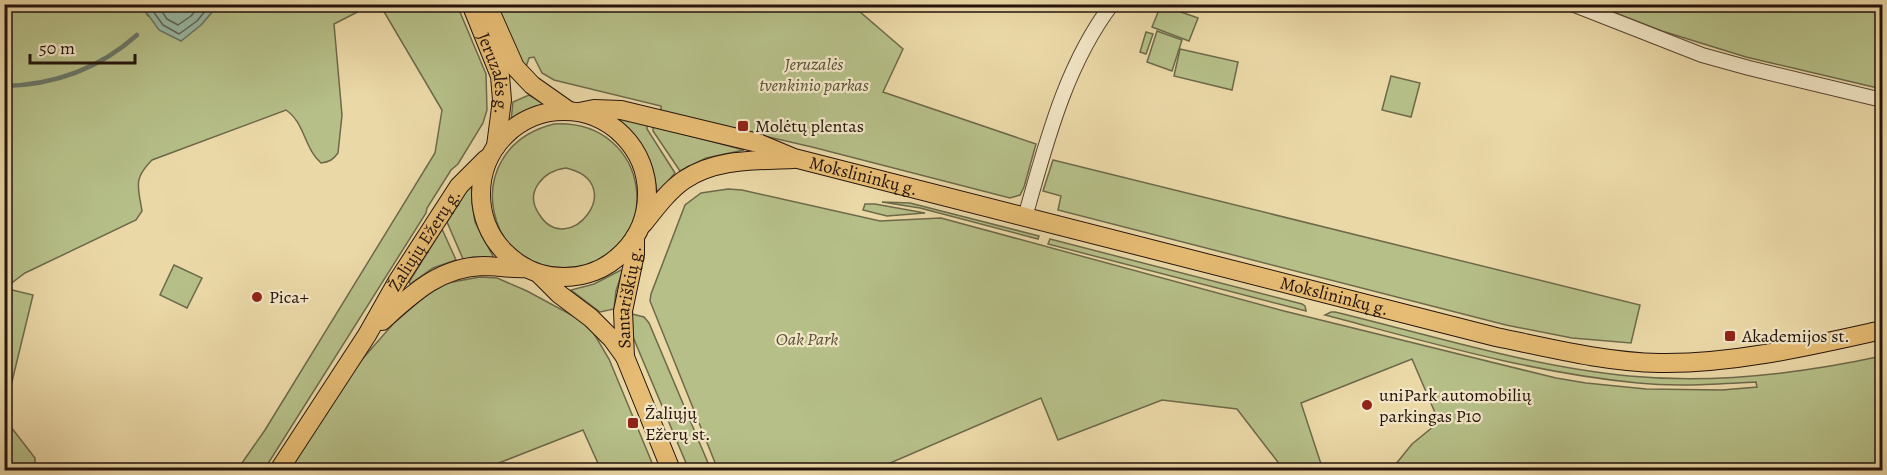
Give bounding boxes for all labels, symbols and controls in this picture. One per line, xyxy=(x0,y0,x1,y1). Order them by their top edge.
scale bar xyxy=(30,27,135,65)
street label: Jeruzalės g. xyxy=(472,29,514,116)
text: 50 m xyxy=(39,36,75,60)
park label: Jeruzalės tvenkinio parkas xyxy=(759,52,869,97)
place label: Molėtų plentas xyxy=(755,114,864,138)
marker: Molėtų plentas xyxy=(736,119,750,133)
street label: Mokslininkų g. xyxy=(807,150,920,201)
street label: Žaliųjų Ežerų g. xyxy=(382,184,466,295)
street label: Santariškių g. xyxy=(610,247,647,349)
street label: Mokslininkų g. xyxy=(1278,270,1391,321)
place label: Pica+ xyxy=(269,285,309,309)
marker: Pica+ xyxy=(250,290,264,304)
place label: Akademijos st. xyxy=(1741,324,1850,348)
park label: Oak Park xyxy=(776,327,838,351)
marker: Akademijos st. xyxy=(1723,329,1737,343)
place label: uniPark automobilių parkingas P10 xyxy=(1379,383,1532,428)
marker: uniPark automobilių parkingas P10 xyxy=(1360,398,1374,412)
place label: Žaliųjų Ežerų st. xyxy=(645,401,710,446)
marker: Žaliųjų Ežerų st. xyxy=(626,416,640,430)

